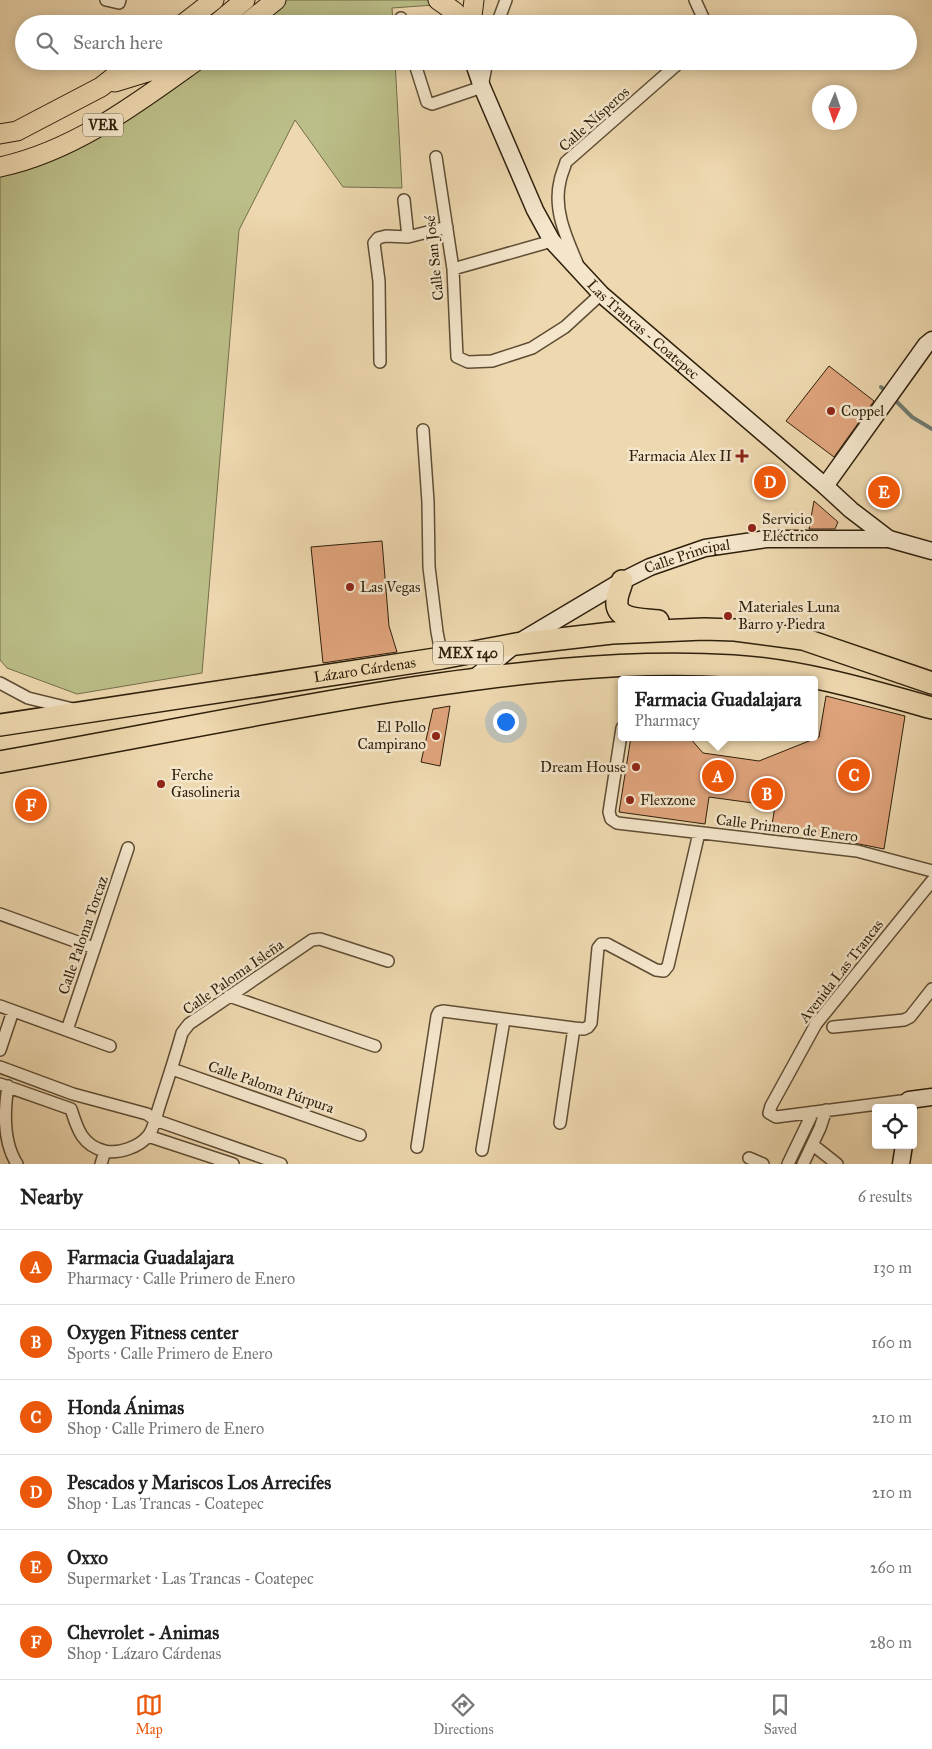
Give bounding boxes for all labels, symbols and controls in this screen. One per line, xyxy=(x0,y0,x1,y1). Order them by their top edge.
search box xyxy=(15,15,917,70)
icon: search xyxy=(33,29,61,57)
text: Search here xyxy=(73,31,163,54)
street label: Calle Nísperos xyxy=(555,83,633,155)
north arrow xyxy=(812,85,857,130)
road number: VER xyxy=(83,114,123,136)
street label: Calle San José xyxy=(420,214,448,301)
street label: Las Trancas - Coatepec xyxy=(583,276,703,383)
place label: Coppel xyxy=(841,402,885,420)
marker: Coppel xyxy=(825,405,837,417)
place label: Farmacia Alex II xyxy=(629,447,732,465)
marker: Farmacia Alex II xyxy=(736,450,748,462)
pin: D xyxy=(754,463,786,501)
pin: E xyxy=(868,473,900,511)
place label: Servicio Eléctrico xyxy=(762,510,819,545)
marker: Servicio Eléctrico xyxy=(746,522,758,534)
street label: Calle Principal xyxy=(641,535,732,578)
place label: Las Vegas xyxy=(360,578,421,596)
marker: Las Vegas xyxy=(344,581,356,593)
place label: Materiales Luna Barro y Piedra xyxy=(738,598,841,633)
marker: Materiales Luna Barro y Piedra xyxy=(722,610,734,622)
road number: MEX 140 xyxy=(433,641,503,664)
street label: Lázaro Cárdenas xyxy=(313,653,417,686)
popup xyxy=(618,676,818,741)
text: Farmacia Guadalajara xyxy=(634,688,802,711)
your location xyxy=(493,709,519,735)
text: Pharmacy xyxy=(634,711,700,730)
place label: El Pollo Campirano xyxy=(357,718,426,753)
marker: El Pollo Campirano xyxy=(430,730,442,742)
pin: C xyxy=(838,756,870,794)
pin: A xyxy=(702,757,734,795)
place label: Dream House xyxy=(540,758,626,776)
marker: Dream House xyxy=(630,761,642,773)
place label: Ferche Gasolineria xyxy=(171,766,241,801)
pin: B xyxy=(751,775,783,813)
marker: Ferche Gasolineria xyxy=(155,778,167,790)
pin: F xyxy=(15,786,47,824)
place label: Flexzone xyxy=(640,791,696,809)
marker: Flexzone xyxy=(624,794,636,806)
street label: Calle Primero de Enero xyxy=(715,810,859,846)
street label: Calle Paloma Torcaz xyxy=(54,873,112,997)
street label: Avenida Las Trancas xyxy=(794,916,887,1027)
street label: Calle Paloma Isleña xyxy=(179,935,287,1019)
street label: Calle Paloma Púrpura xyxy=(206,1057,337,1117)
map controls xyxy=(872,1104,917,1149)
button: locate xyxy=(872,1104,917,1149)
text: Nearby xyxy=(20,1184,83,1210)
text: 6 results xyxy=(858,1187,912,1206)
text: Farmacia Guadalajara xyxy=(67,1246,234,1269)
text: A xyxy=(31,1258,41,1277)
text: 130 m xyxy=(873,1258,912,1277)
text: Pharmacy · Calle Primero de Enero xyxy=(67,1269,295,1288)
text: Oxygen Fitness center xyxy=(67,1321,238,1344)
text: B xyxy=(31,1333,41,1352)
text: 160 m xyxy=(871,1333,912,1352)
text: Sports · Calle Primero de Enero xyxy=(67,1344,273,1363)
text: Honda Ánimas xyxy=(67,1396,184,1419)
text: C xyxy=(31,1408,41,1427)
text: 210 m xyxy=(872,1408,912,1427)
text: Shop · Calle Primero de Enero xyxy=(67,1419,264,1438)
text: Pescados y Mariscos Los Arrecifes xyxy=(67,1471,331,1494)
text: D xyxy=(30,1483,42,1502)
text: 210 m xyxy=(872,1483,912,1502)
text: Shop · Las Trancas - Coatepec xyxy=(67,1494,264,1513)
text: Oxxo xyxy=(67,1546,108,1569)
text: E xyxy=(30,1558,42,1577)
text: 260 m xyxy=(870,1558,912,1577)
text: Supermarket · Las Trancas - Coatepec xyxy=(67,1569,314,1588)
text: Chevrolet - Animas xyxy=(67,1621,219,1644)
text: F xyxy=(31,1633,41,1652)
text: 280 m xyxy=(869,1633,912,1652)
text: Shop · Lázaro Cárdenas xyxy=(67,1644,221,1663)
tab: Map xyxy=(135,1691,163,1738)
tab: Directions xyxy=(433,1691,494,1738)
tab: Saved xyxy=(764,1691,797,1738)

